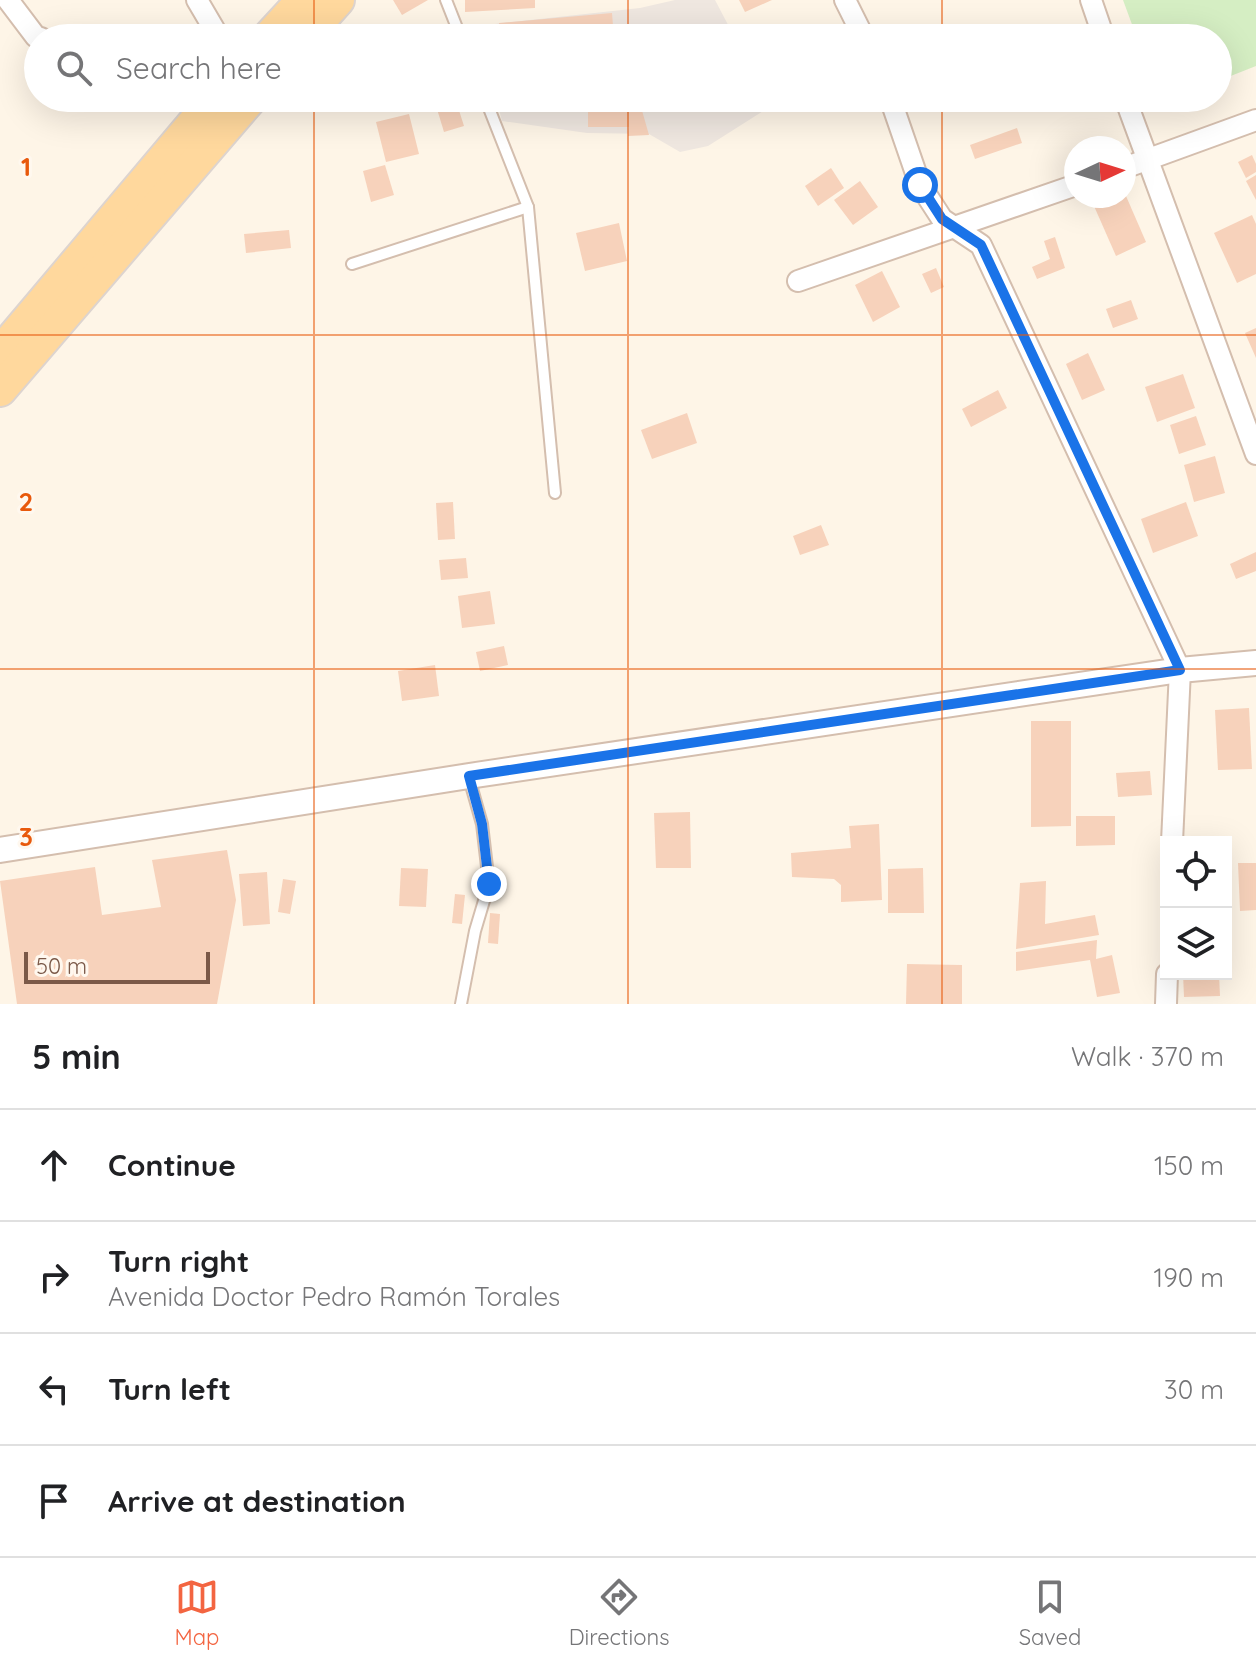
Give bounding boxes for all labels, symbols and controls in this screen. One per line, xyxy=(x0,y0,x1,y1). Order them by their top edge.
search box xyxy=(24,24,1232,112)
icon: search xyxy=(52,46,96,90)
text: Search here xyxy=(116,49,282,87)
north arrow xyxy=(1064,136,1136,208)
text: 1 xyxy=(21,150,31,183)
route start xyxy=(902,167,938,203)
text: 2 xyxy=(19,485,33,518)
text: 3 xyxy=(19,820,33,853)
map controls xyxy=(1160,836,1232,980)
button: locate xyxy=(1160,836,1232,908)
route end xyxy=(471,866,507,902)
button: layers xyxy=(1160,908,1232,980)
scale bar xyxy=(24,948,210,984)
text: 50 m xyxy=(36,952,87,980)
text: 5 min xyxy=(32,1035,121,1078)
text: Walk · 370 m xyxy=(1071,1040,1224,1073)
icon: ahead xyxy=(32,1143,76,1187)
text: Continue xyxy=(108,1146,236,1184)
text: 150 m xyxy=(1154,1149,1224,1182)
text: Turn right xyxy=(108,1242,249,1280)
icon: right xyxy=(32,1255,76,1299)
text: 190 m xyxy=(1154,1261,1224,1294)
text: Avenida Doctor Pedro Ramón Torales xyxy=(108,1280,560,1313)
icon: left xyxy=(32,1367,76,1411)
text: Turn left xyxy=(108,1370,231,1408)
text: 30 m xyxy=(1164,1373,1224,1406)
icon: arrive xyxy=(32,1479,76,1523)
text: Arrive at destination xyxy=(108,1482,406,1520)
tab: Map xyxy=(175,1575,219,1651)
tab: Directions xyxy=(569,1575,669,1651)
tab: Saved xyxy=(1019,1575,1081,1651)

